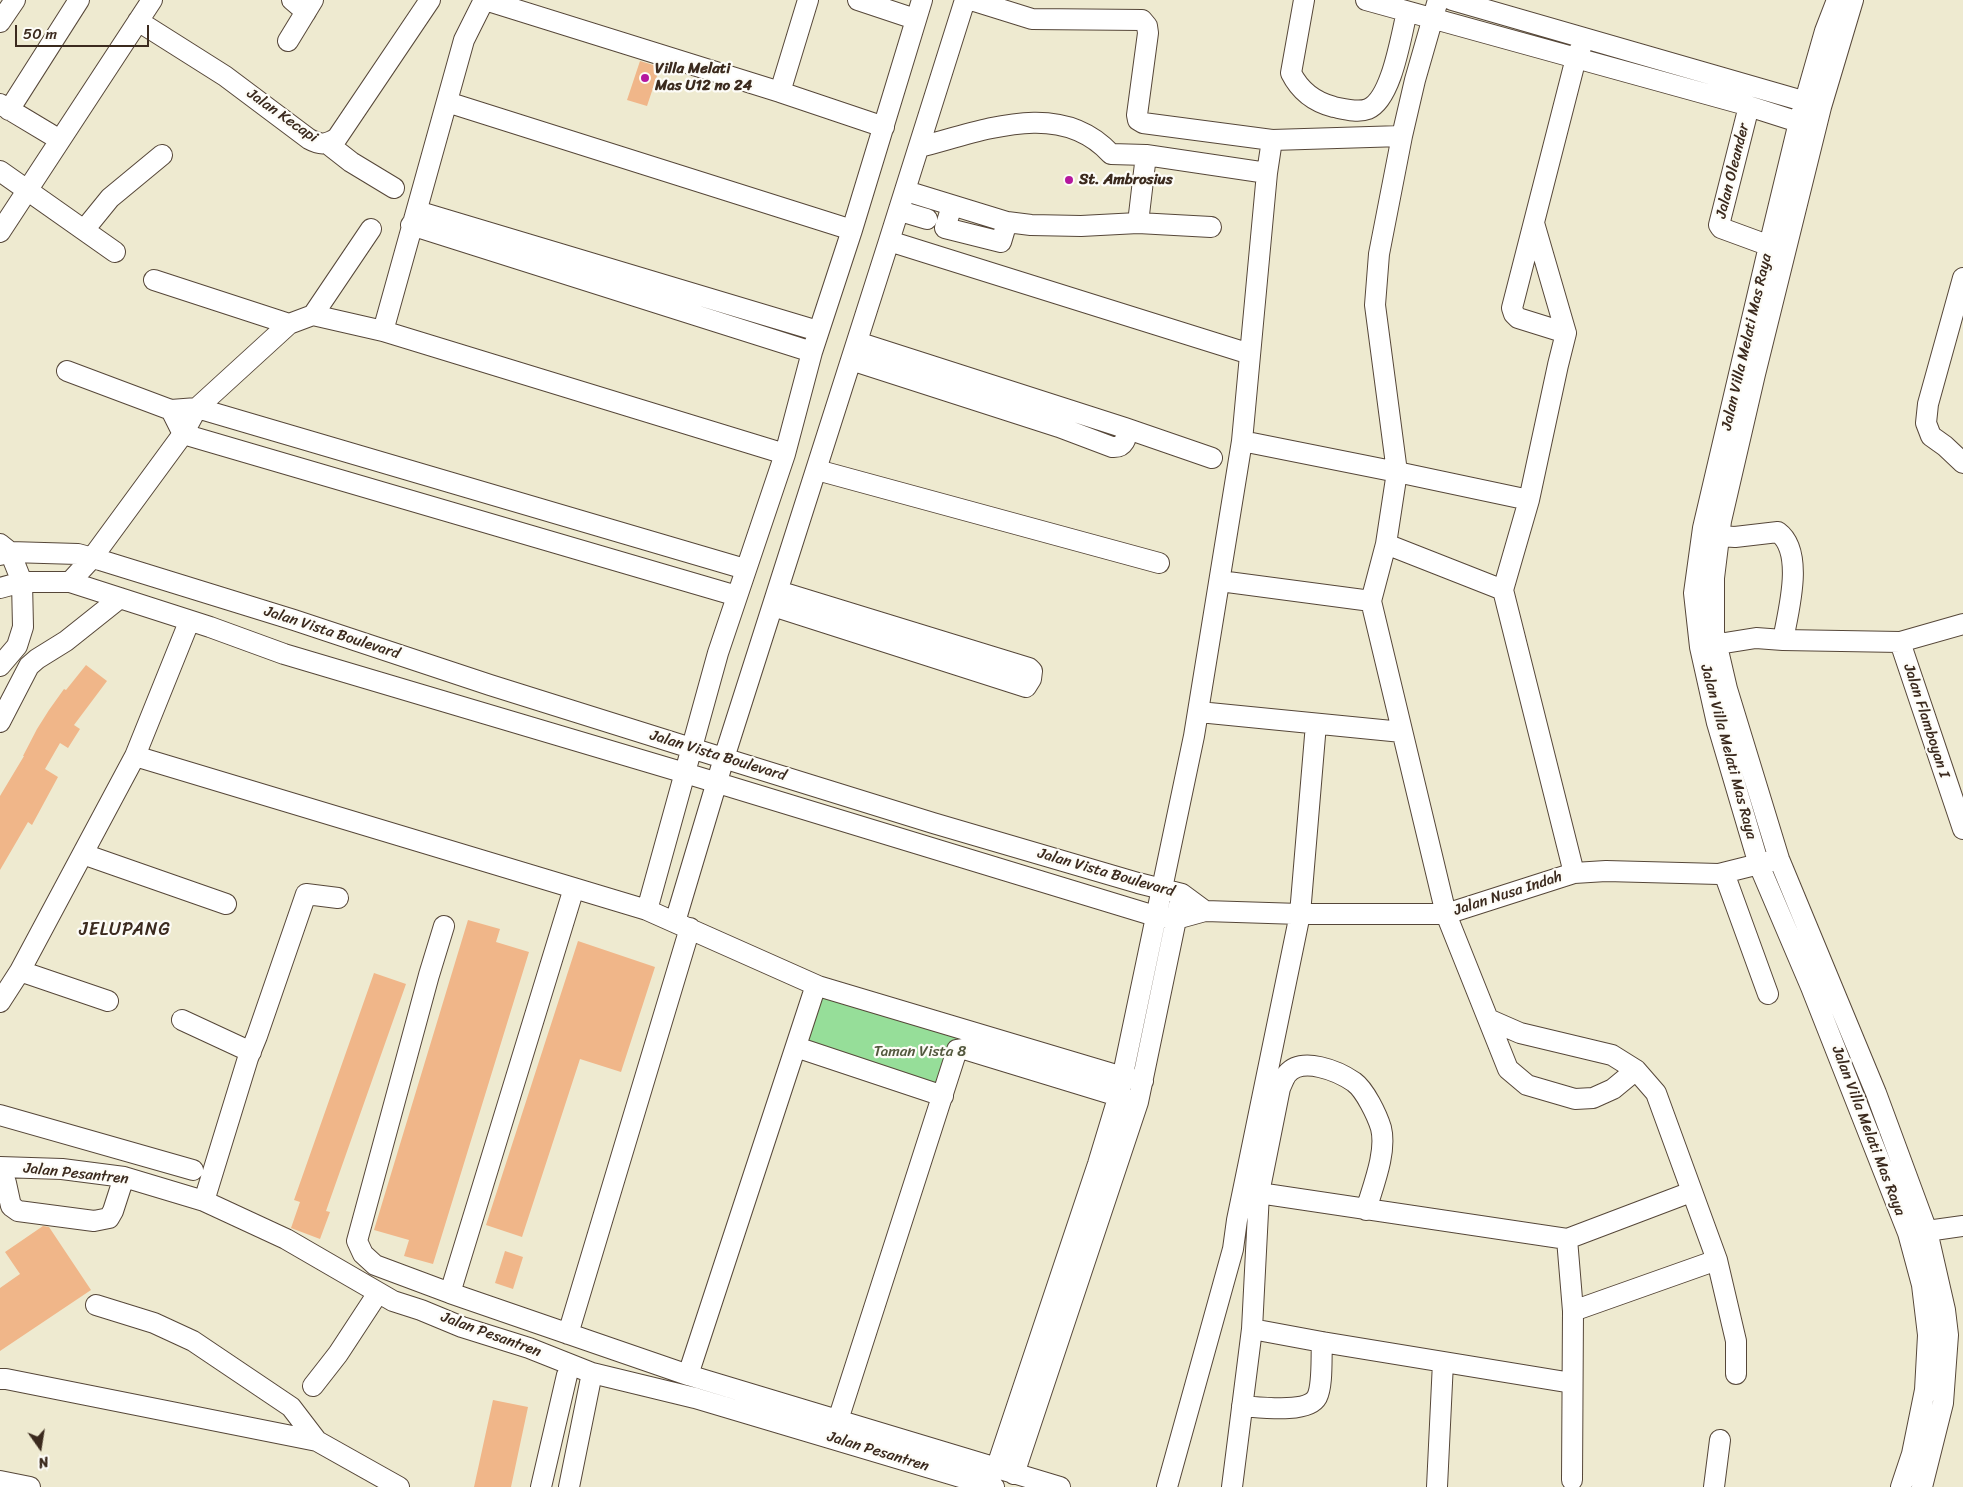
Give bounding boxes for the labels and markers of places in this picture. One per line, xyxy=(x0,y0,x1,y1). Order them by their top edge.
place label: Villa Melati Mas U12 no 24 xyxy=(655,60,752,95)
marker: Villa Melati Mas U12 no 24 xyxy=(639,72,651,84)
place label: St. Ambrosius xyxy=(1079,171,1173,189)
marker: St. Ambrosius xyxy=(1063,174,1075,186)

